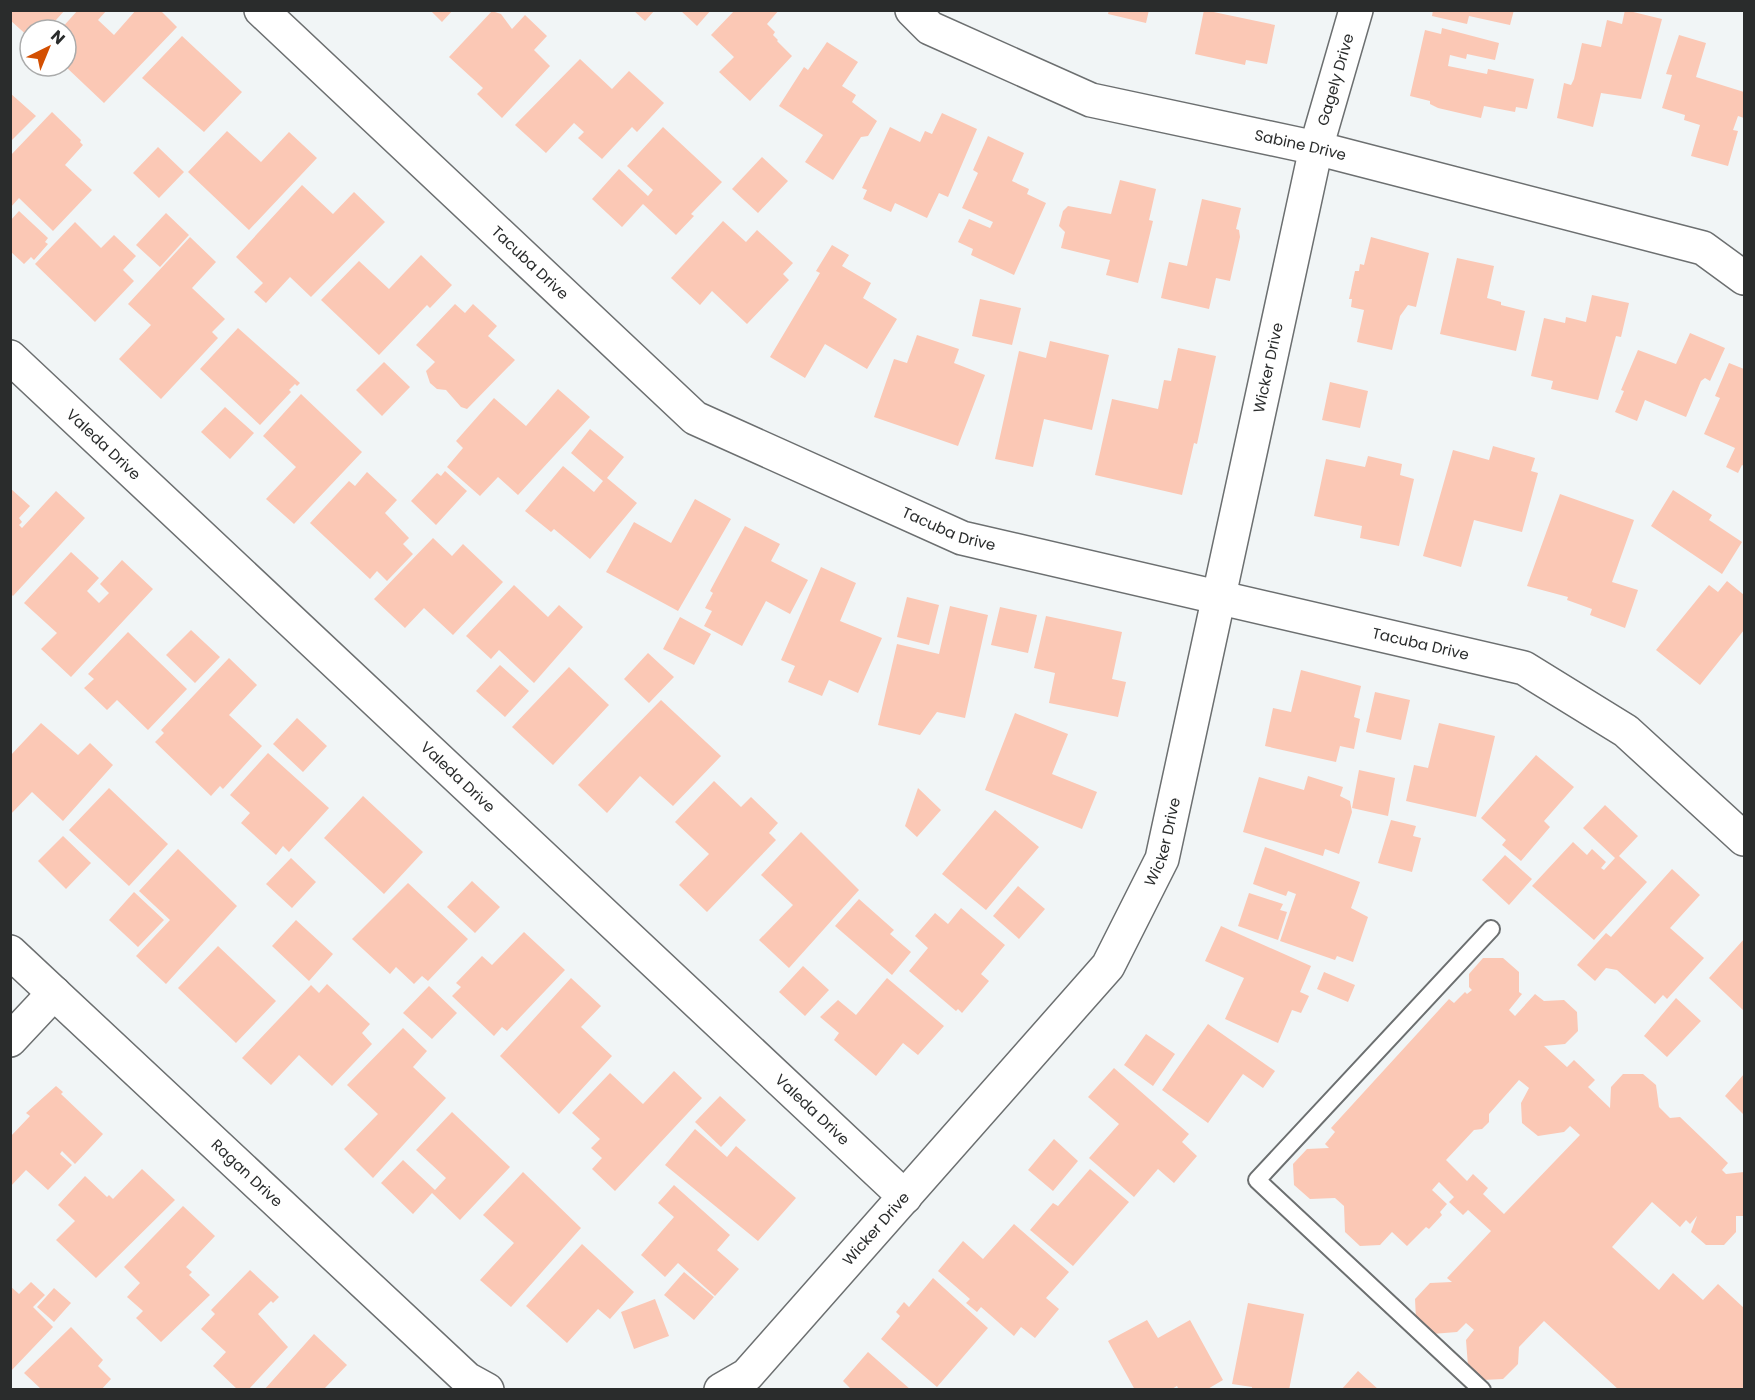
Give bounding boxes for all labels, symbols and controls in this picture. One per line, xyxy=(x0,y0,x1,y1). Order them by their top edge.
north arrow xyxy=(18,18,78,78)
text: N xyxy=(46,25,70,50)
street label: Gagely Drive xyxy=(1312,31,1359,128)
street label: Sabine Drive xyxy=(1253,124,1349,165)
street label: Tacuba Drive xyxy=(487,221,573,304)
street label: Wicker Drive xyxy=(1248,321,1288,415)
street label: Valeda Drive xyxy=(62,404,146,484)
street label: Tacuba Drive xyxy=(899,501,998,555)
street label: Tacuba Drive xyxy=(1370,622,1471,665)
street label: Valeda Drive xyxy=(416,737,500,817)
street label: Wicker Drive xyxy=(1139,796,1185,890)
street label: Valeda Drive xyxy=(771,1069,854,1150)
street label: Ragan Drive xyxy=(207,1134,287,1212)
street label: Wicker Drive xyxy=(837,1187,914,1270)

